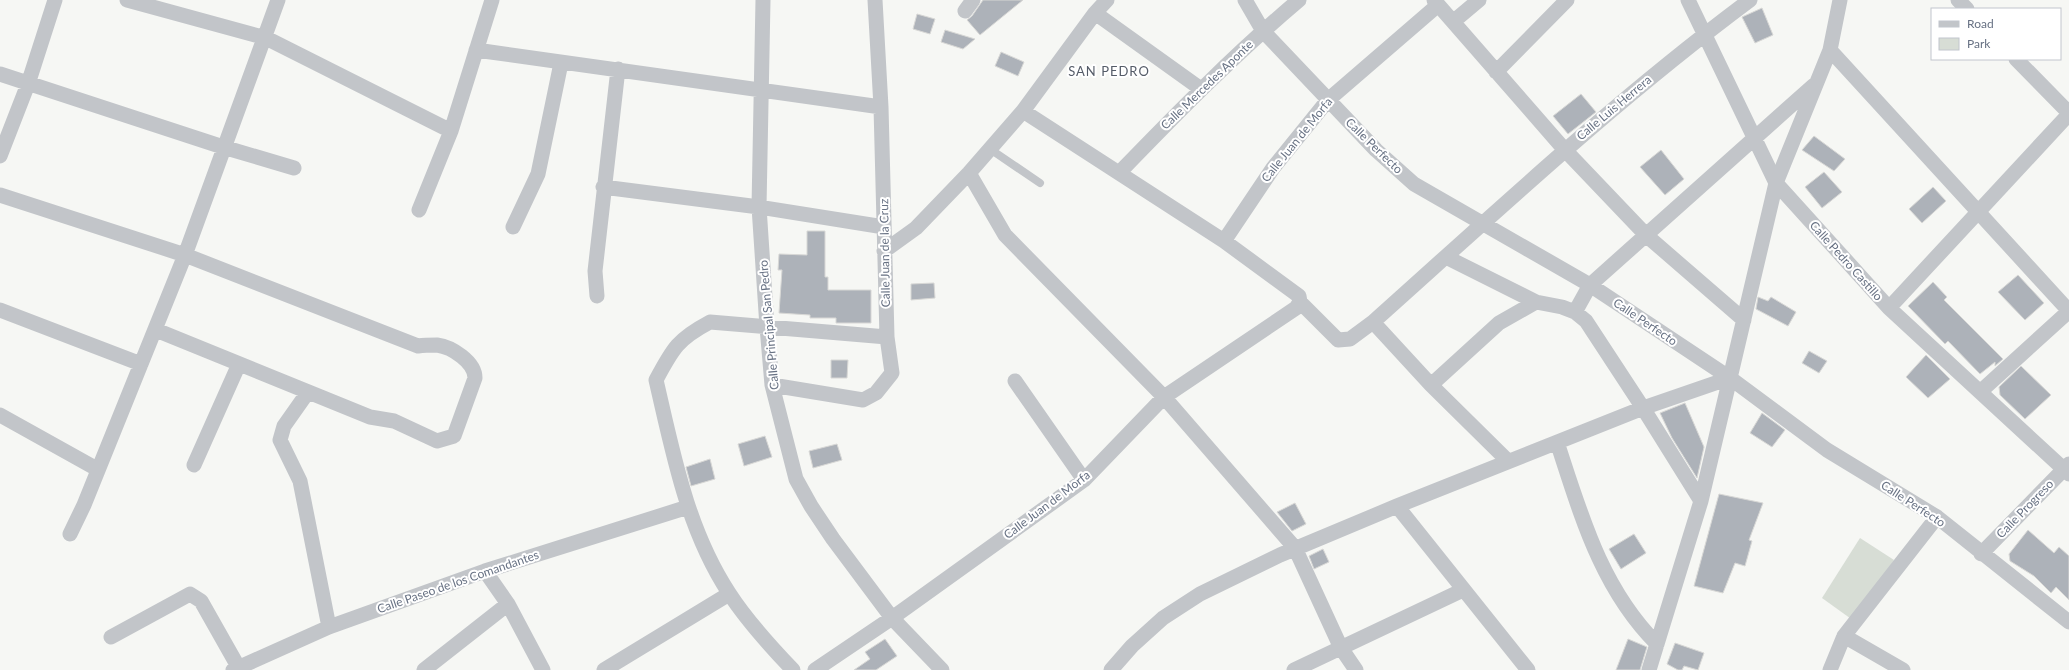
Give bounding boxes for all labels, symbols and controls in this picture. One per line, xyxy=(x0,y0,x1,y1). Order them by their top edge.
legend xyxy=(1931,8,2061,60)
text: Road xyxy=(1967,16,1994,31)
text: Park xyxy=(1967,36,1991,51)
street label: Calle Mercedes Aponte xyxy=(1157,37,1256,132)
district label: SAN PEDRO xyxy=(1068,63,1150,79)
street label: Calle Luis Herrera xyxy=(1573,72,1654,143)
street label: Calle Juan de Morfa xyxy=(1258,94,1335,185)
street label: Calle Perfecto xyxy=(1343,115,1406,177)
street label: Calle Juan de la Cruz xyxy=(876,198,893,307)
street label: Calle Pedro Castillo xyxy=(1807,218,1886,304)
street label: Calle Principal San Pedro xyxy=(755,259,782,391)
street label: Calle Perfecto xyxy=(1610,295,1680,349)
street label: Calle Juan de Morfa xyxy=(1000,467,1093,542)
street label: Calle Progreso xyxy=(1993,476,2056,541)
street label: Calle Perfecto xyxy=(1878,477,1948,530)
street label: Calle Paseo de los Comandantes xyxy=(375,547,541,616)

